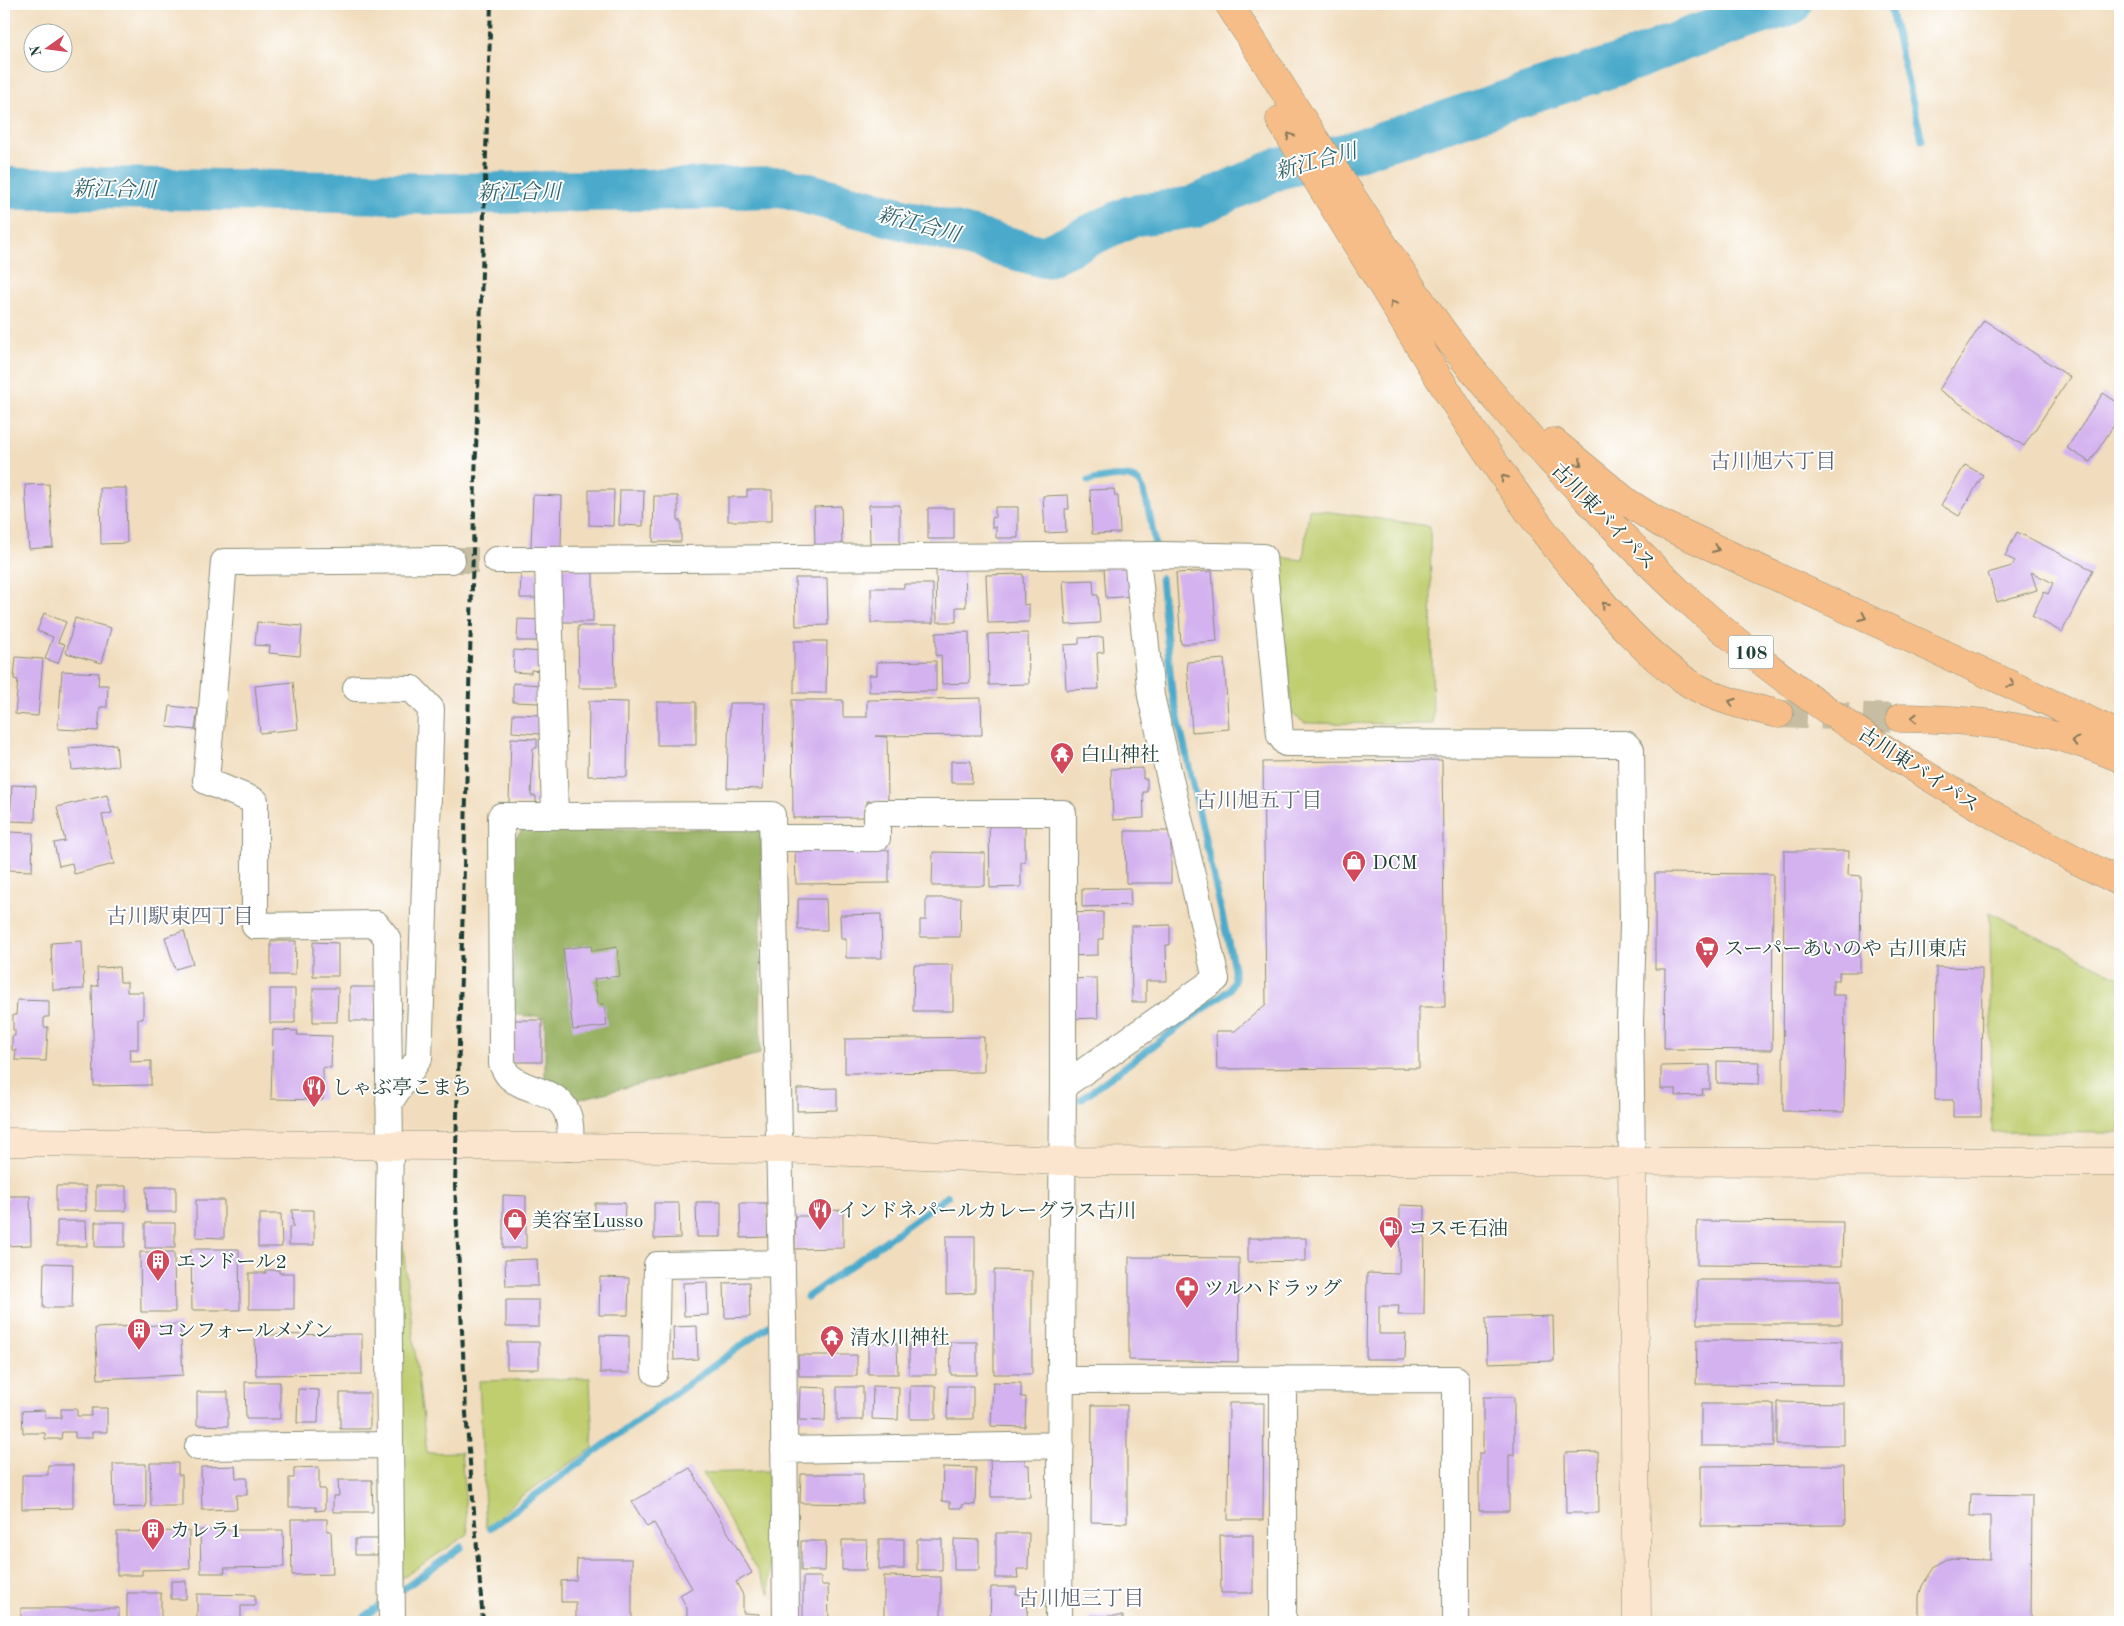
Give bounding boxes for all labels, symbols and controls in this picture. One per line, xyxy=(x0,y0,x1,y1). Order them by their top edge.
north arrow xyxy=(22,22,72,72)
text: N xyxy=(28,44,44,58)
one-way arrow xyxy=(1287,132,1297,141)
water label: 新江合川 xyxy=(1273,139,1362,183)
water label: 新江合川 xyxy=(72,177,158,202)
water label: 新江合川 xyxy=(477,180,563,205)
water label: 新江合川 xyxy=(875,203,964,247)
one-way arrow xyxy=(1389,301,1399,310)
district label: 古川旭六丁目 xyxy=(1710,450,1836,473)
one-way arrow xyxy=(1573,457,1582,466)
street label: 古川東バイパス xyxy=(1547,459,1660,575)
one-way arrow xyxy=(1501,474,1510,484)
one-way arrow xyxy=(1710,543,1719,553)
one-way arrow xyxy=(1602,602,1611,611)
one-way arrow xyxy=(1858,610,1867,621)
road number: 108 xyxy=(1728,636,1774,669)
one-way arrow xyxy=(2006,678,2015,688)
one-way arrow xyxy=(1729,698,1737,708)
one-way arrow xyxy=(1910,713,1918,723)
street label: 古川東バイパス xyxy=(1854,723,1983,817)
one-way arrow xyxy=(2071,736,2079,746)
temple icon: 白山神社 xyxy=(1049,741,1075,775)
place label: 白山神社 xyxy=(1080,744,1160,766)
district label: 古川旭五丁目 xyxy=(1196,789,1322,812)
shop icon: DCM xyxy=(1341,849,1367,883)
place label: DCM xyxy=(1372,854,1418,874)
district label: 古川駅東四丁目 xyxy=(107,905,254,928)
supermarket icon: スーパーあいのや 古川東店 xyxy=(1694,935,1720,969)
place label: スーパーあいのや 古川東店 xyxy=(1724,938,1968,960)
restaurant icon: しゃぶ亭こまち xyxy=(301,1074,327,1108)
place label: しゃぶ亭こまち xyxy=(332,1077,472,1099)
restaurant icon: インドネパールカレーグラス古川 xyxy=(807,1197,833,1231)
place label: インドネパールカレーグラス古川 xyxy=(838,1200,1137,1222)
shop icon: 美容室Lusso xyxy=(502,1207,528,1241)
place label: 美容室Lusso xyxy=(532,1210,643,1232)
fuel station icon: コスモ石油 xyxy=(1378,1215,1404,1249)
place label: コスモ石油 xyxy=(1408,1218,1508,1240)
building icon: エンドール2 xyxy=(145,1248,171,1282)
place label: エンドール2 xyxy=(176,1252,287,1273)
pharmacy icon: ツルハドラッグ xyxy=(1174,1275,1200,1309)
place label: ツルハドラッグ xyxy=(1204,1278,1342,1300)
building icon: コンフォールメゾン xyxy=(126,1317,152,1351)
place label: コンフォールメゾン xyxy=(156,1320,333,1342)
temple icon: 清水川神社 xyxy=(819,1324,845,1358)
place label: 清水川神社 xyxy=(850,1327,950,1349)
building icon: カレラ1 xyxy=(140,1517,166,1551)
place label: カレラ1 xyxy=(170,1521,242,1542)
district label: 古川旭三丁目 xyxy=(1018,1587,1144,1610)

